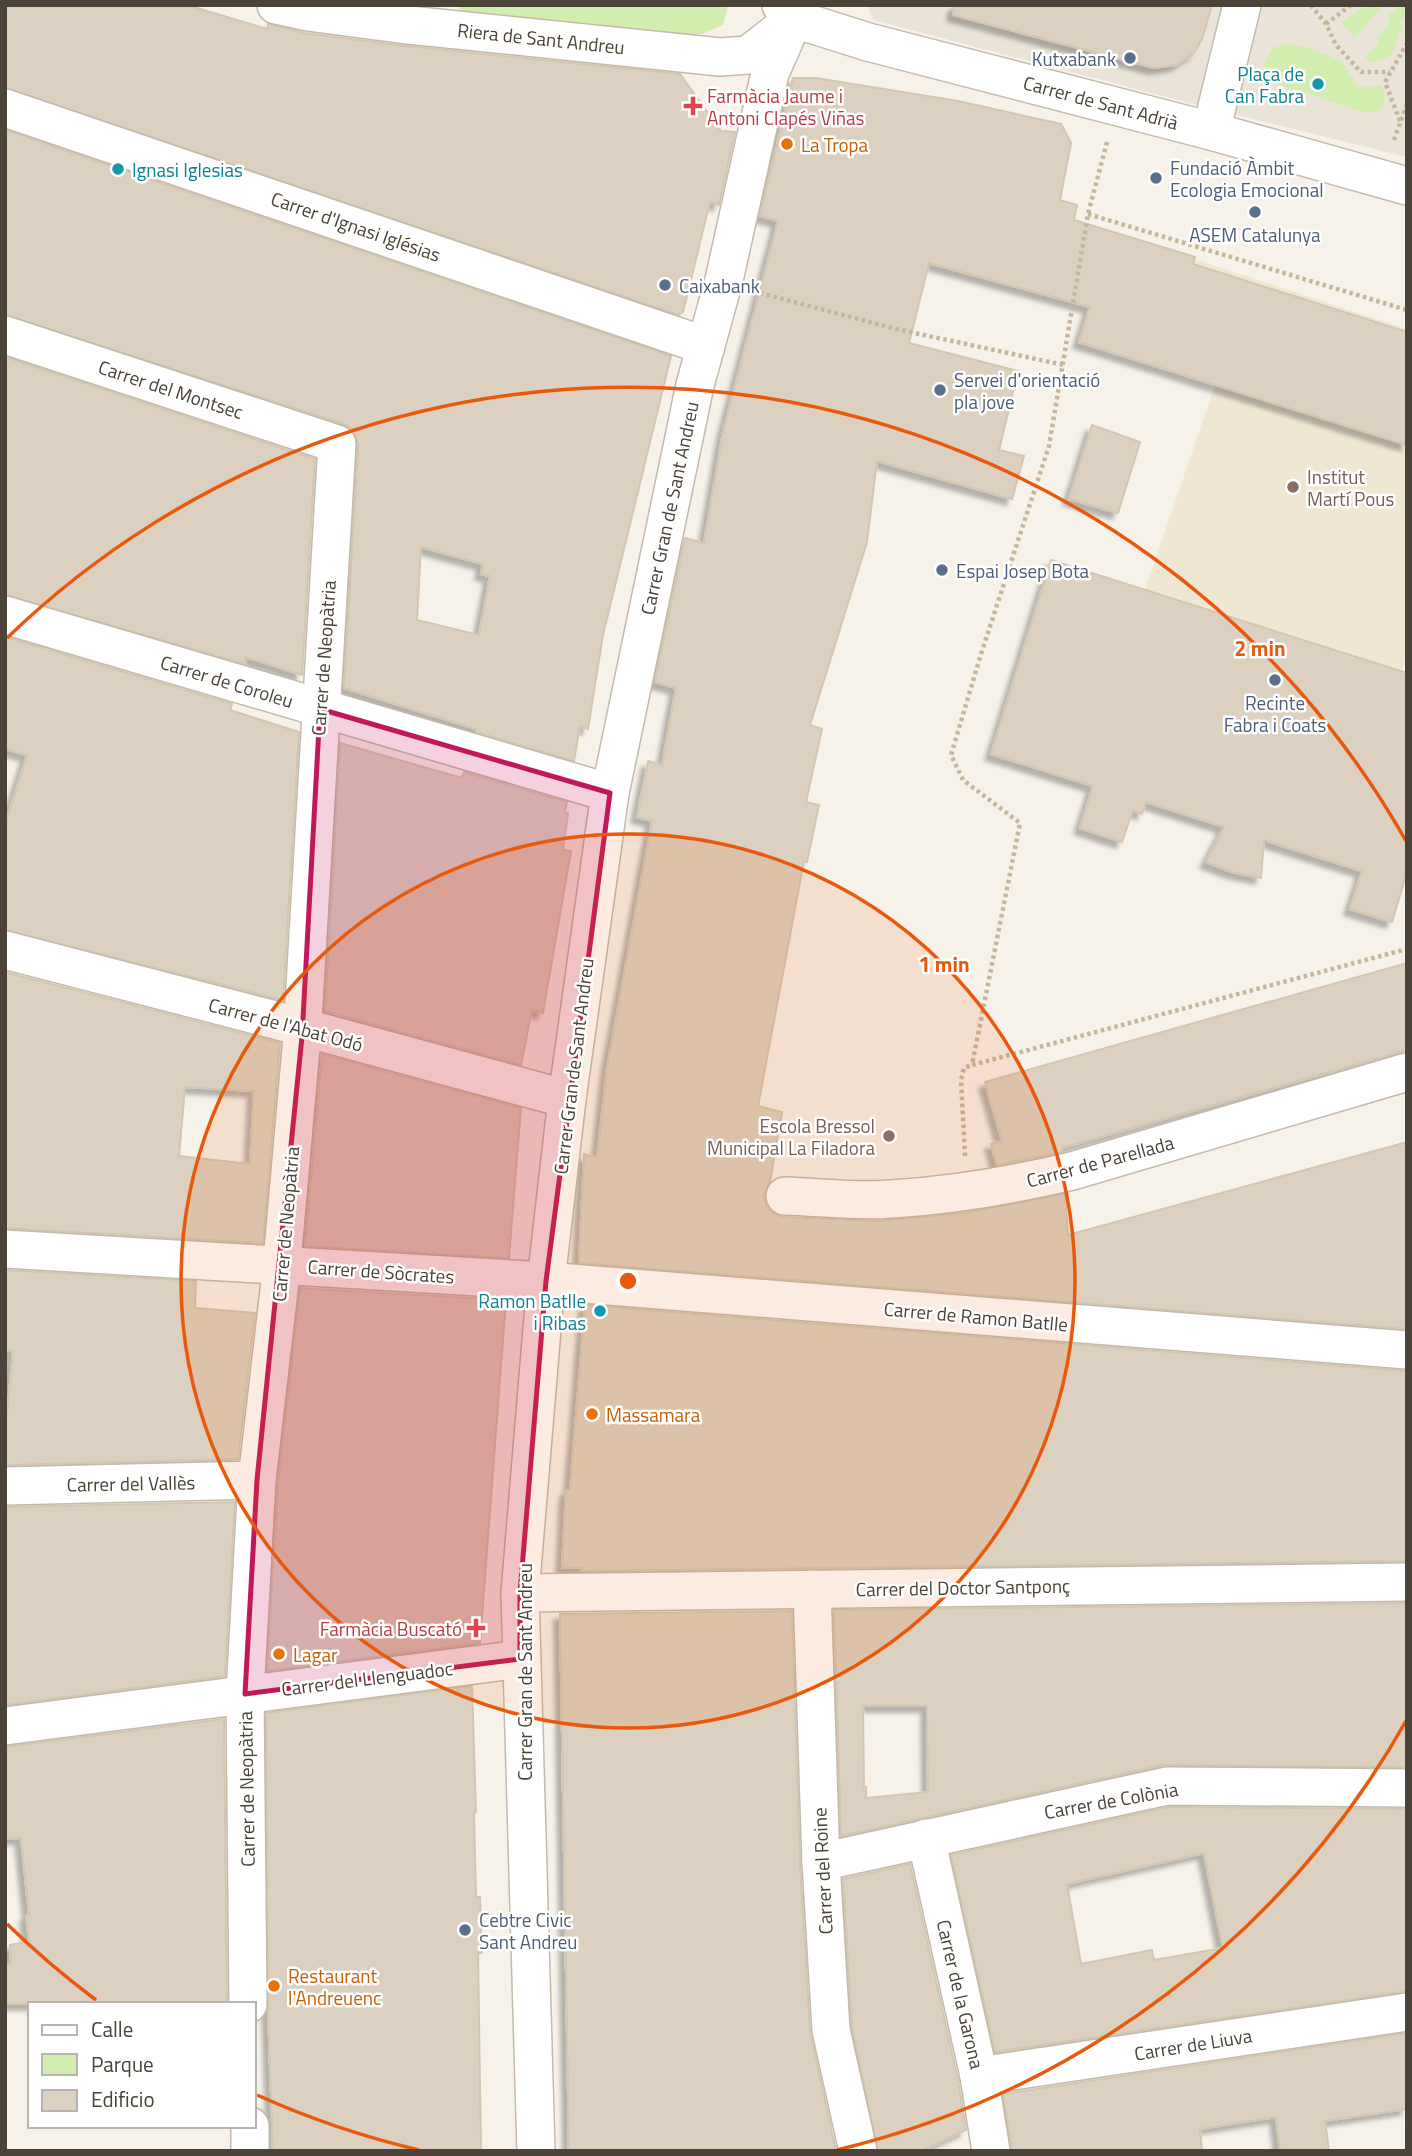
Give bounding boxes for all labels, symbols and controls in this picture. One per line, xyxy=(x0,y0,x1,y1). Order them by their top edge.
street label: Riera de Sant Andreu xyxy=(456,15,626,61)
place label: Kutxabank xyxy=(1032,44,1116,73)
marker: Kutxabank xyxy=(1122,50,1138,66)
place label: Plaça de Can Fabra xyxy=(1225,59,1304,110)
street label: Carrer de Sant Adrià xyxy=(1020,67,1182,137)
marker: Plaça de Can Fabra xyxy=(1310,76,1326,92)
place label: Farmàcia Jaume i Antoni Clapés Viñas xyxy=(707,81,865,132)
marker: Farmàcia Jaume i Antoni Clapés Viñas xyxy=(685,98,701,114)
place label: La Tropa xyxy=(801,130,869,159)
marker: La Tropa xyxy=(779,136,795,152)
place label: Fundació Àmbit Ecologia Emocional xyxy=(1170,153,1324,204)
place label: Ignasi Iglesias xyxy=(132,155,243,184)
marker: Ignasi Iglesias xyxy=(110,161,126,177)
marker: Fundació Àmbit Ecologia Emocional xyxy=(1148,170,1164,186)
street label: Carrer d'Ignasi Iglésias xyxy=(267,183,445,269)
marker: ASEM Catalunya xyxy=(1247,204,1263,220)
place label: ASEM Catalunya xyxy=(1189,220,1321,249)
place label: Caixabank xyxy=(679,271,760,300)
marker: Caixabank xyxy=(657,277,673,293)
street label: Carrer del Montsec xyxy=(95,352,247,426)
place label: Servei d'orientació pla jove xyxy=(954,365,1100,416)
marker: Servei d'orientació pla jove xyxy=(932,382,948,398)
street label: Carrer Gran de Sant Andreu xyxy=(632,399,706,617)
place label: Institut Martí Pous xyxy=(1307,462,1394,513)
marker: Institut Martí Pous xyxy=(1285,479,1301,495)
place label: Espai Josep Bota xyxy=(956,556,1090,585)
marker: Espai Josep Bota xyxy=(934,562,950,578)
street label: Carrer de Neopàtria xyxy=(303,579,343,737)
text: 2 min xyxy=(1234,632,1286,664)
street label: Carrer de Coroleu xyxy=(157,647,297,715)
marker: Recinte Fabra i Coats xyxy=(1267,672,1283,688)
place label: Recinte Fabra i Coats xyxy=(1224,688,1327,739)
text: 1 min xyxy=(918,948,970,980)
street label: Carrer Gran de Sant Andreu xyxy=(545,956,601,1176)
street label: Carrer de l'Abat Odó xyxy=(206,989,366,1059)
place label: Escola Bressol Municipal La Filadora xyxy=(707,1111,875,1162)
street label: Carrer de Parellada xyxy=(1023,1127,1177,1195)
marker: Escola Bressol Municipal La Filadora xyxy=(881,1128,897,1144)
street label: Carrer de Neopàtria xyxy=(264,1145,306,1303)
street label: Carrer de Sòcrates xyxy=(307,1251,455,1291)
centre of rings xyxy=(616,1269,640,1293)
place label: Ramon Batlle i Ribas xyxy=(478,1286,586,1337)
street label: Carrer de Ramon Batlle xyxy=(883,1294,1069,1338)
marker: Ramon Batlle i Ribas xyxy=(592,1303,608,1319)
place label: Massamara xyxy=(606,1400,701,1429)
marker: Massamara xyxy=(584,1406,600,1422)
street label: Carrer del Vallès xyxy=(66,1467,196,1499)
street label: Carrer Gran de Sant Andreu xyxy=(510,1563,539,1781)
street label: Carrer del Doctor Santponç xyxy=(855,1571,1071,1603)
place label: Farmàcia Buscató xyxy=(320,1614,462,1643)
marker: Farmàcia Buscató xyxy=(468,1620,484,1636)
place label: Lagar xyxy=(293,1640,338,1669)
marker: Lagar xyxy=(271,1646,287,1662)
street label: Carrer del Llenguadoc xyxy=(280,1653,454,1703)
street label: Carrer de Neopàtria xyxy=(230,1710,262,1867)
street label: Carrer de Colònia xyxy=(1042,1774,1181,1826)
street label: Carrer del Roine xyxy=(804,1807,840,1935)
place label: Cebtre Civic Sant Andreu xyxy=(479,1905,577,1956)
street label: Carrer de la Garona xyxy=(930,1916,992,2072)
marker: Cebtre Civic Sant Andreu xyxy=(457,1922,473,1938)
place label: Restaurant l'Andreuenc xyxy=(288,1961,381,2012)
marker: Restaurant l'Andreuenc xyxy=(266,1978,282,1994)
legend xyxy=(28,2002,256,2128)
text: Calle xyxy=(91,2013,133,2045)
street label: Carrer de Liuva xyxy=(1132,2020,1254,2068)
text: Parque xyxy=(91,2048,154,2080)
text: Edificio xyxy=(91,2083,155,2115)

